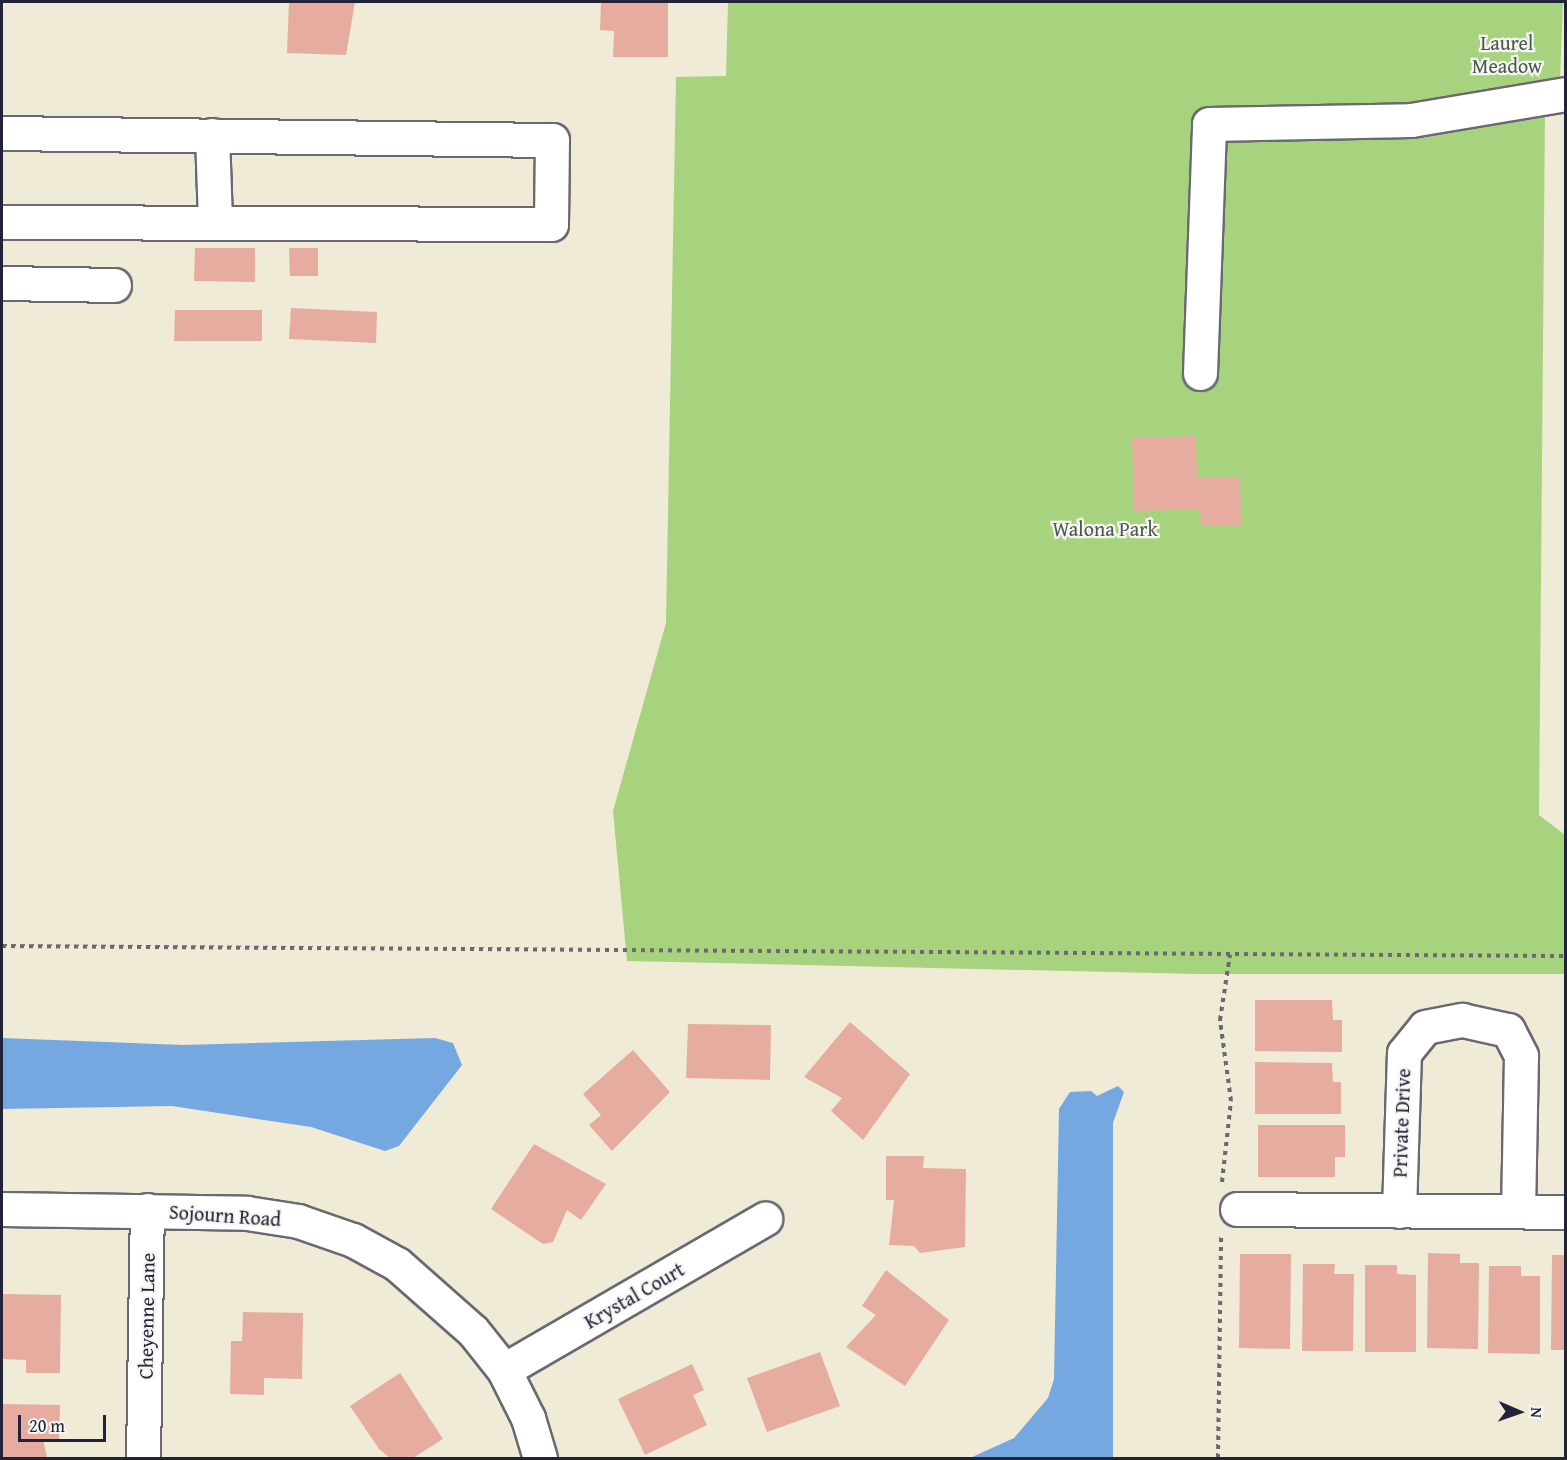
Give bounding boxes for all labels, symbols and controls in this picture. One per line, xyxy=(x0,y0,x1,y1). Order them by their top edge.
park label: Laurel Meadow xyxy=(1472,31,1542,78)
park label: Walona Park xyxy=(1052,516,1158,540)
street label: Private Drive xyxy=(1387,1068,1415,1178)
street label: Sojourn Road xyxy=(168,1199,282,1231)
street label: Cheyenne Lane xyxy=(133,1253,159,1379)
street label: Krystal Court xyxy=(580,1257,688,1333)
north arrow xyxy=(1489,1382,1549,1442)
scale bar xyxy=(21,1403,110,1441)
text: N xyxy=(1525,1407,1549,1418)
text: 20 m xyxy=(29,1412,65,1439)

